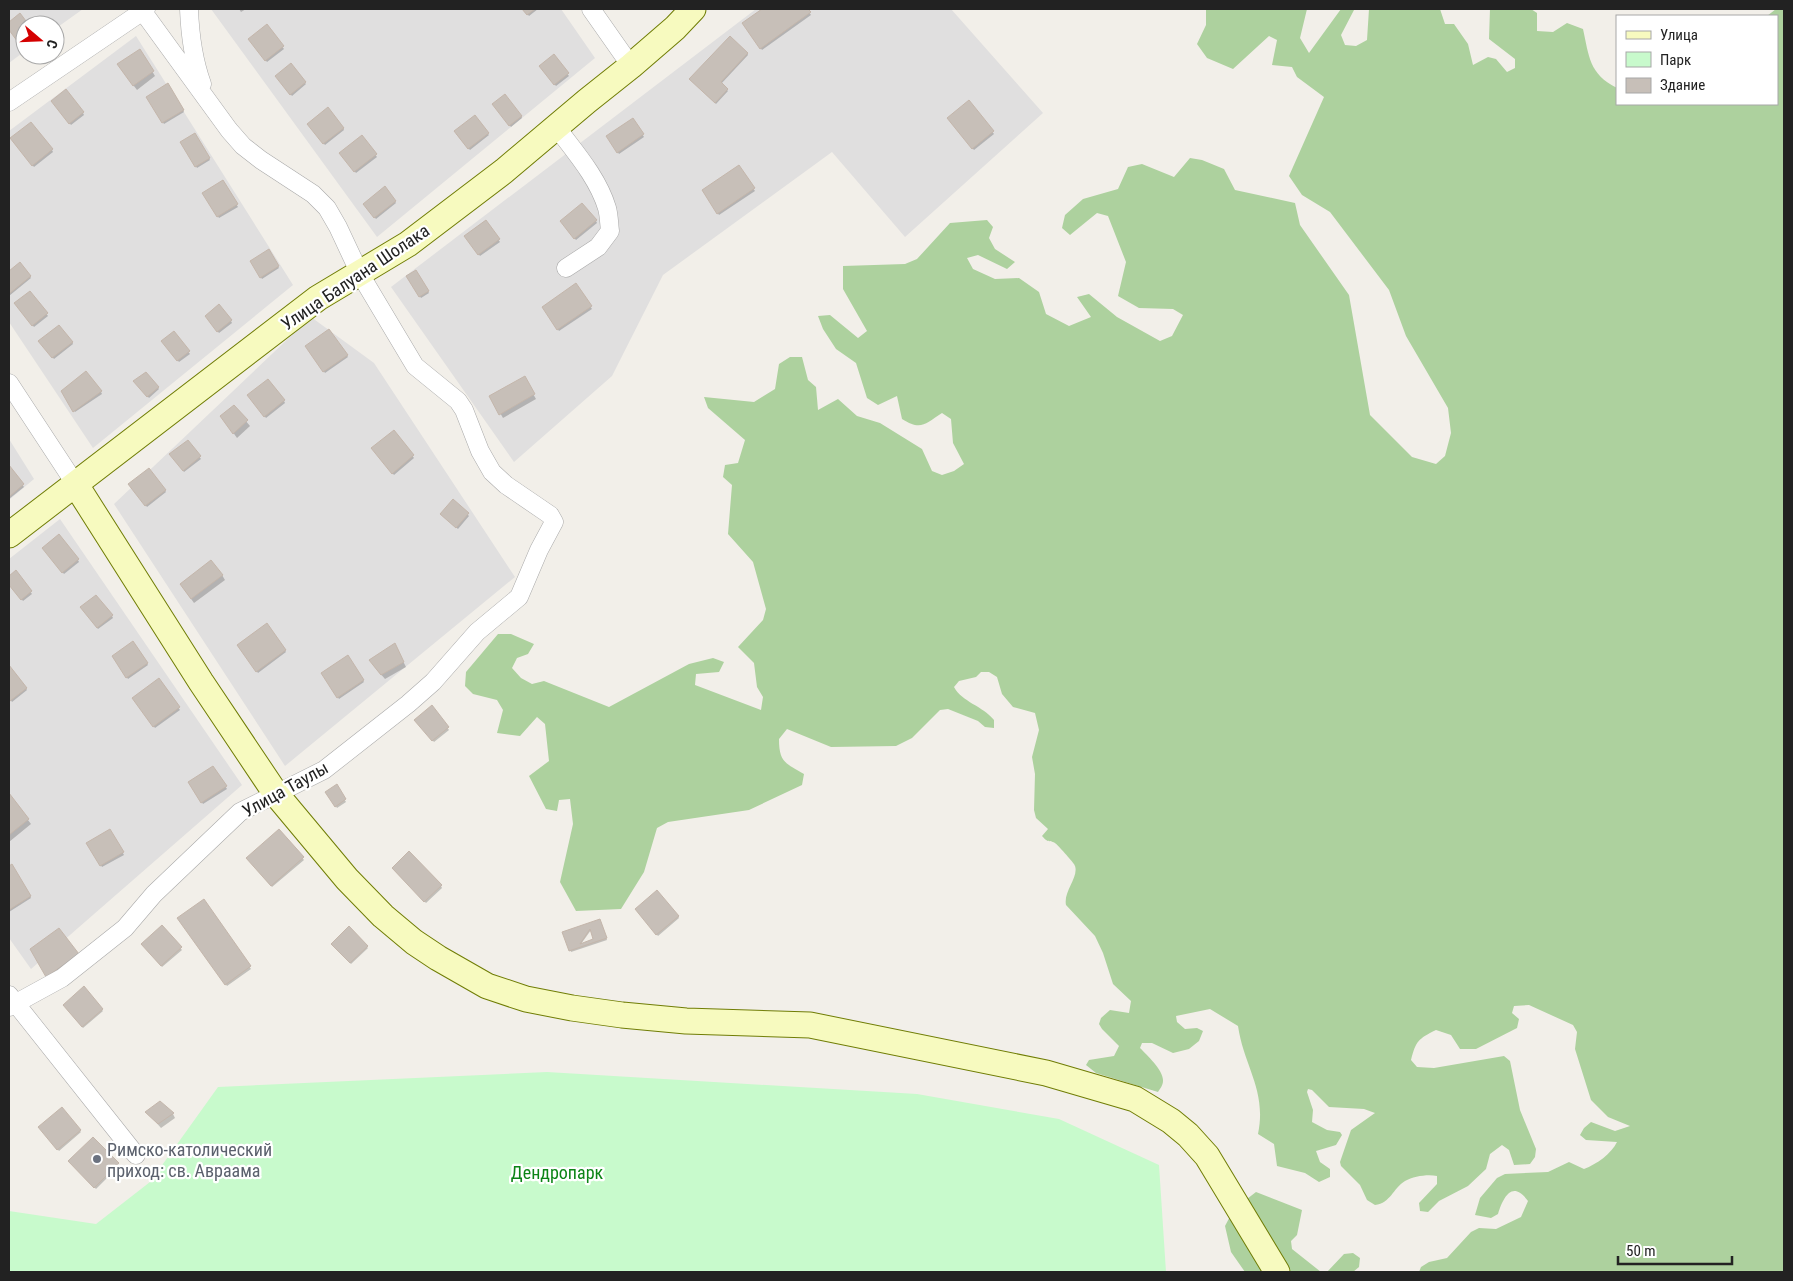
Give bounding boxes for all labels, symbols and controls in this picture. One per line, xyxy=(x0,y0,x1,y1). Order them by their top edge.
north arrow xyxy=(15,15,65,65)
legend xyxy=(1616,15,1778,105)
text: Улица xyxy=(1660,26,1698,44)
text: С xyxy=(43,38,61,51)
text: Парк xyxy=(1660,51,1691,69)
text: Здание xyxy=(1660,76,1705,94)
street label: Улица Балуана Шолака xyxy=(277,220,433,334)
street label: Улица Таулы xyxy=(238,757,332,821)
place label: Римско-католический приход: св. Авраама xyxy=(107,1139,272,1181)
marker: Римско-католический приход: св. Авраама xyxy=(91,1153,103,1165)
park label: Дендропарк xyxy=(511,1162,604,1183)
scale bar xyxy=(1618,1234,1732,1266)
text: 50 m xyxy=(1626,1242,1656,1260)

